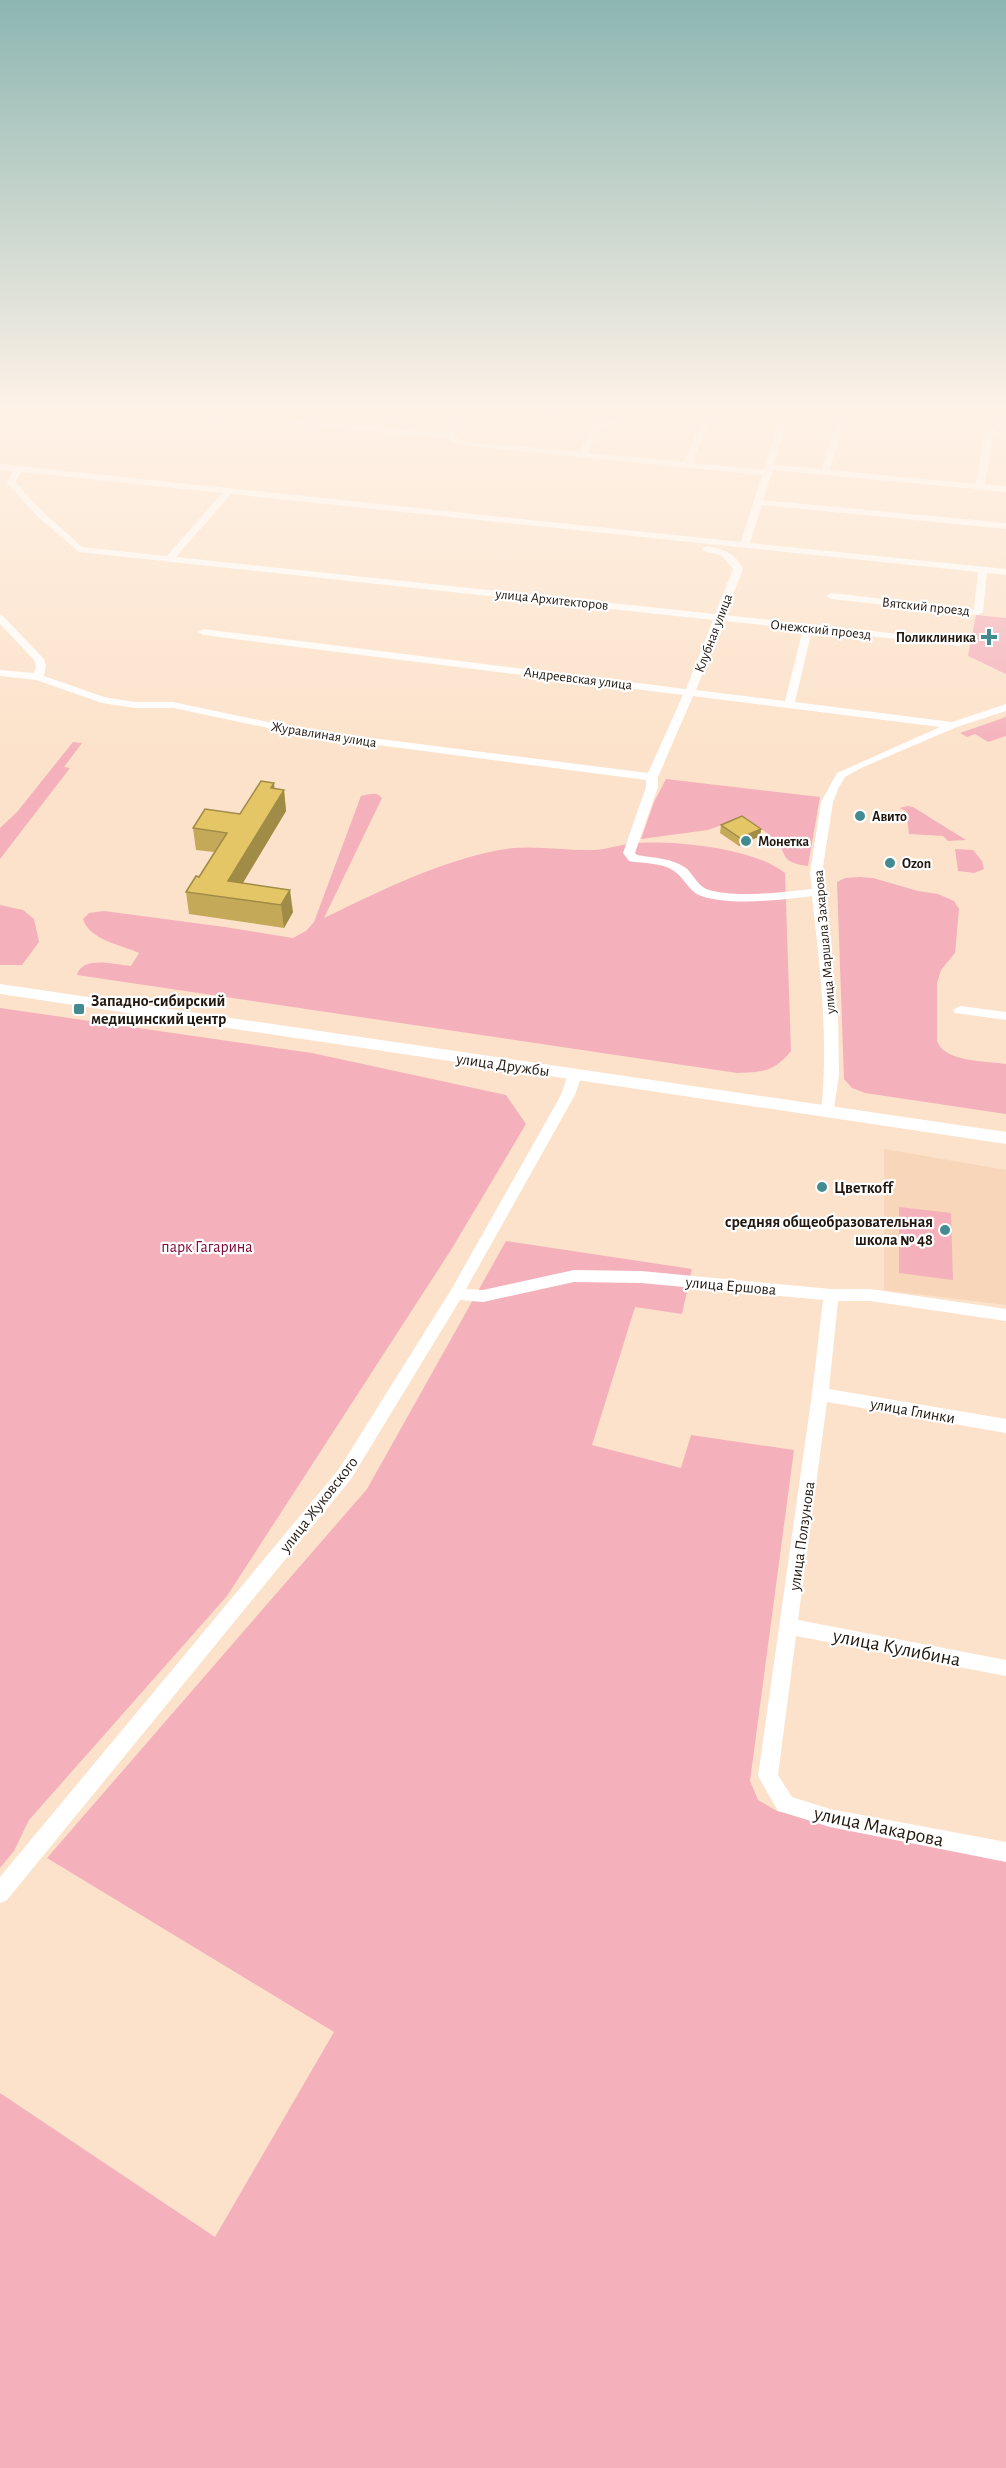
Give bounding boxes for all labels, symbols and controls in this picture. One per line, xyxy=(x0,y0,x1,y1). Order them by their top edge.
street label: улица Архитекторов xyxy=(494,587,609,613)
street label: Клубная улица xyxy=(692,591,736,675)
street label: Вятский проезд xyxy=(881,595,971,619)
street label: Онежский проезд xyxy=(770,618,872,642)
marker: Поликлиника xyxy=(980,628,998,646)
place label: Поликлиника xyxy=(896,631,976,645)
street label: Андреевская улица xyxy=(523,665,634,693)
street label: Журавлиная улица xyxy=(270,720,378,750)
marker: Авито xyxy=(853,809,867,823)
place label: Авито xyxy=(872,810,907,824)
marker: Монетка xyxy=(739,834,753,848)
place label: Монетка xyxy=(758,835,810,849)
marker: Ozon xyxy=(883,856,897,870)
place label: Ozon xyxy=(902,857,931,871)
street label: улица Маршала Захарова xyxy=(812,869,838,1015)
place label: Западно-сибирский медицинский центр xyxy=(91,993,226,1027)
marker: Западно-сибирский медицинский центр xyxy=(72,1002,86,1016)
street label: улица Дружбы xyxy=(454,1050,550,1080)
marker: Цветкоff xyxy=(815,1180,829,1194)
place label: Цветкоff xyxy=(834,1180,894,1196)
place label: средняя общеобразовательная школа № 48 xyxy=(725,1214,933,1248)
marker: средняя общеобразовательная школа № 48 xyxy=(938,1223,952,1237)
park label: парк Гагарина xyxy=(161,1239,253,1255)
street label: улица Ершова xyxy=(684,1274,777,1299)
street label: улица Глинки xyxy=(868,1395,956,1427)
street label: улица Жуковского xyxy=(276,1454,362,1557)
street label: улица Ползунова xyxy=(786,1480,819,1593)
street label: улица Кулибина xyxy=(830,1626,962,1670)
street label: улица Макарова xyxy=(811,1803,945,1850)

